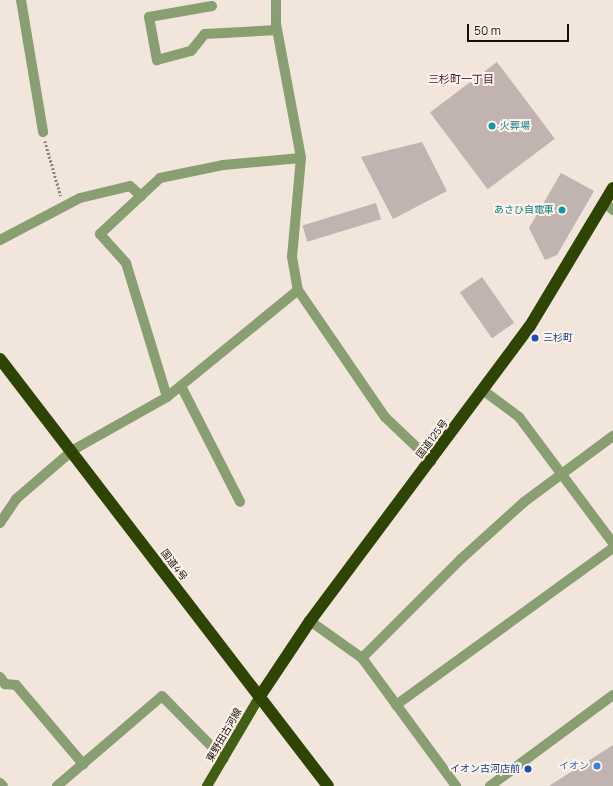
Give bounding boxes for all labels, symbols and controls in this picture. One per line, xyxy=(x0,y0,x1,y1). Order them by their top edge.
scale bar xyxy=(469,16,571,42)
text: 50 m xyxy=(474,22,501,39)
district label: 三杉町一丁目 xyxy=(428,72,494,86)
place label: 火葬場 xyxy=(500,120,530,132)
marker: 火葬場 xyxy=(487,121,497,131)
place label: あさひ自電車 xyxy=(494,204,554,216)
marker: あさひ自電車 xyxy=(557,205,567,215)
place label: 三杉町 xyxy=(543,332,573,344)
marker: 三杉町 xyxy=(530,333,540,343)
street label: 国道125号 xyxy=(414,417,450,461)
street label: 国道4号 xyxy=(158,547,190,583)
street label: 東野田古河線 xyxy=(204,706,244,764)
place label: イオン xyxy=(559,760,589,772)
marker: イオン xyxy=(592,761,602,771)
place label: イオン古河店前 xyxy=(450,763,520,775)
marker: イオン古河店前 xyxy=(523,764,533,774)

